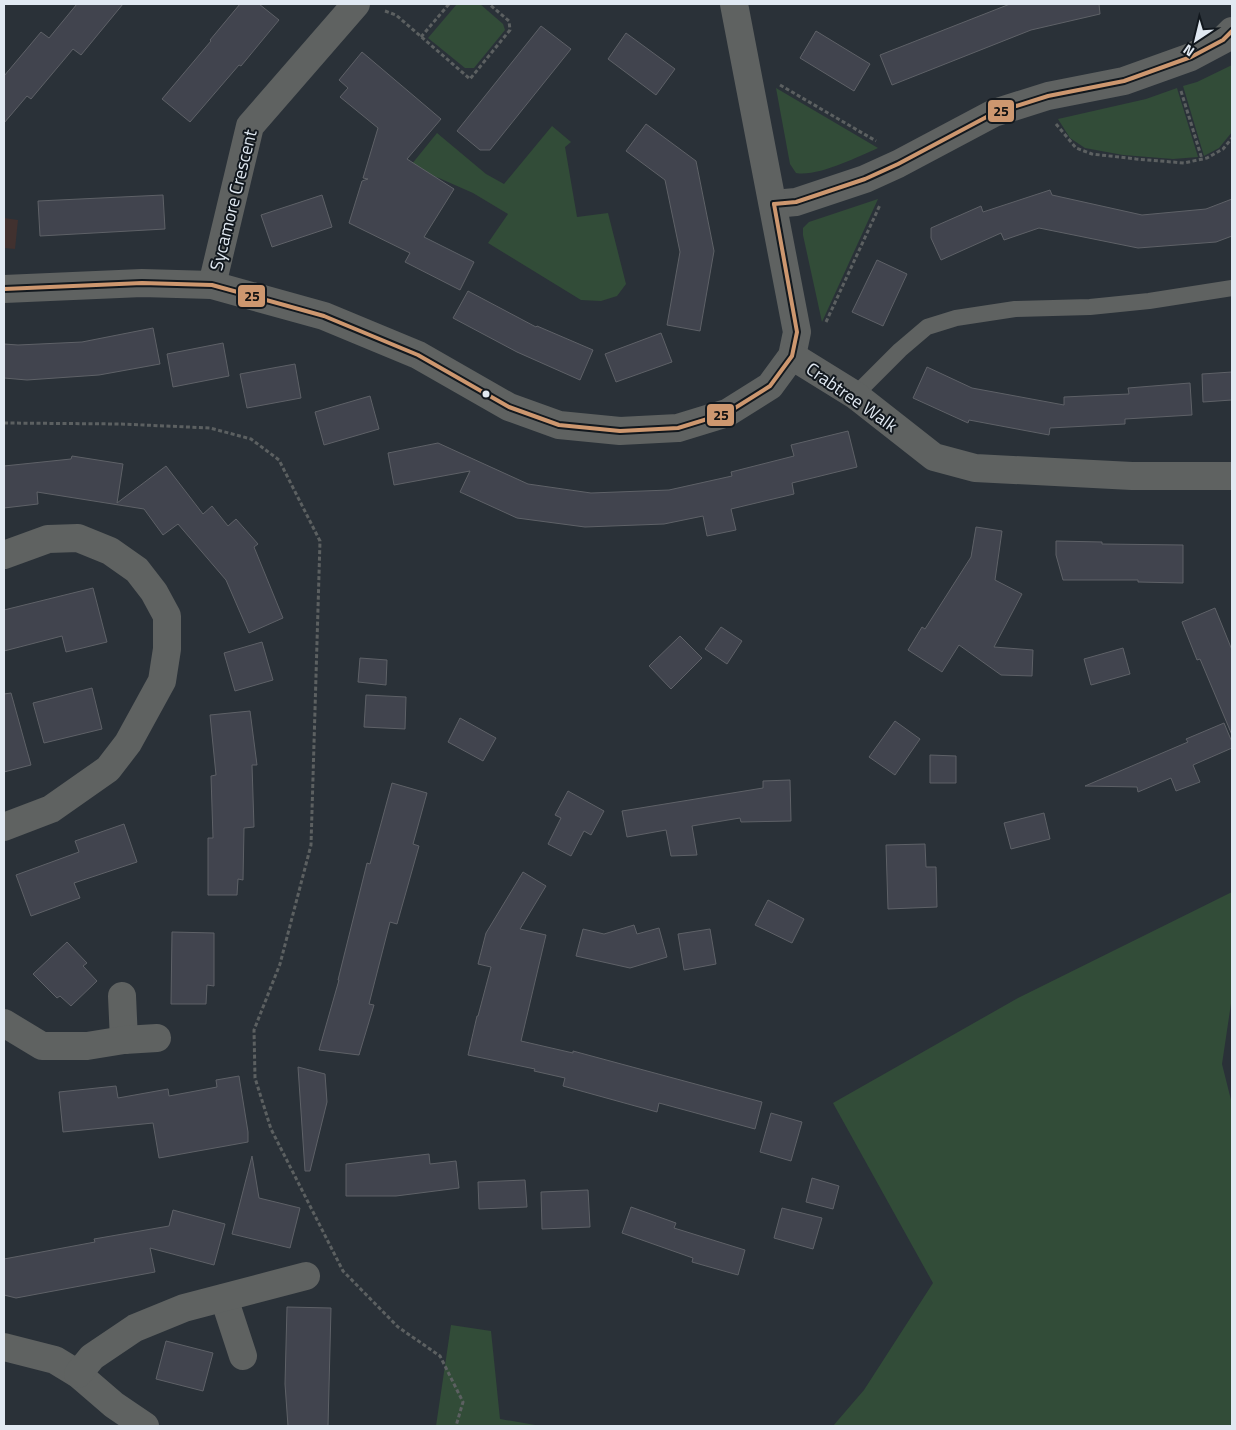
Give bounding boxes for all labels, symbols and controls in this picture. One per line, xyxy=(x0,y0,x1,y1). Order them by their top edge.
north arrow xyxy=(1171,15,1221,65)
text: N xyxy=(1178,40,1198,62)
line badge: 25 xyxy=(987,99,1015,123)
text: 25 xyxy=(993,100,1009,121)
street label: Sycamore Crescent xyxy=(202,126,264,273)
line badge: 25 xyxy=(237,284,266,308)
text: 25 xyxy=(244,285,260,306)
street label: Crabtree Walk xyxy=(801,355,904,439)
unlabelled marker xyxy=(481,389,491,399)
line badge: 25 xyxy=(706,403,735,427)
text: 25 xyxy=(713,404,729,425)

